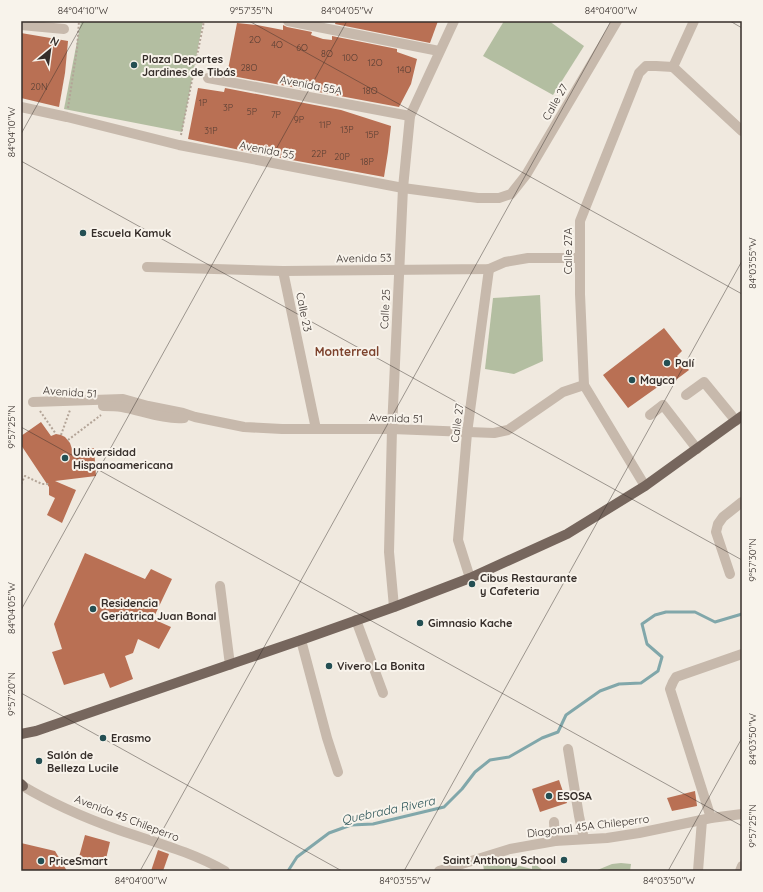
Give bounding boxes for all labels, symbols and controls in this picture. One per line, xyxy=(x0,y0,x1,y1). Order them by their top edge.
text: 84°04'10"W xyxy=(58,4,108,17)
text: 9°57'35"N xyxy=(229,4,273,17)
text: 84°04'05"W xyxy=(321,4,373,17)
text: 84°04'00"W xyxy=(585,4,638,17)
north arrow xyxy=(30,30,70,70)
text: N xyxy=(48,33,62,49)
house number: 2O xyxy=(249,34,261,45)
house number: 4O xyxy=(271,39,283,50)
house number: 6O xyxy=(296,42,308,53)
house number: 8O xyxy=(321,48,333,59)
place label: Plaza Deportes Jardines de Tibás xyxy=(142,52,236,79)
house number: 10O xyxy=(342,52,358,63)
house number: 12O xyxy=(367,57,383,68)
marker: Plaza Deportes Jardines de Tibás xyxy=(129,60,139,70)
house number: 28O xyxy=(241,62,257,73)
house number: 14O xyxy=(397,64,412,75)
street label: Avenida 55A xyxy=(279,72,343,98)
house number: 20N xyxy=(31,81,47,92)
street label: Calle 27 xyxy=(539,81,571,123)
house number: 18O xyxy=(362,85,378,96)
house number: 1P xyxy=(199,97,207,108)
house number: 3P xyxy=(223,102,233,113)
house number: 5P xyxy=(247,106,257,117)
text: 84°04'10"W xyxy=(5,107,18,157)
house number: 7P xyxy=(271,109,281,120)
house number: 9P xyxy=(294,114,304,125)
house number: 11P xyxy=(319,119,331,130)
house number: 13P xyxy=(340,124,354,135)
house number: 31P xyxy=(204,125,218,136)
house number: 15P xyxy=(365,129,379,140)
street label: Avenida 55 xyxy=(238,138,296,162)
house number: 22P xyxy=(311,148,327,159)
house number: 20P xyxy=(334,151,350,162)
house number: 18P xyxy=(360,156,374,167)
place label: Escuela Kamuk xyxy=(91,226,171,240)
marker: Escuela Kamuk xyxy=(78,228,88,238)
street label: Calle 27A xyxy=(561,228,575,274)
text: 84°03'55"W xyxy=(746,237,759,289)
street label: Avenida 53 xyxy=(336,251,392,265)
street label: Calle 25 xyxy=(377,289,393,329)
street label: Calle 23 xyxy=(293,291,315,333)
district label: Monterreal xyxy=(315,344,379,359)
place label: Palí xyxy=(675,356,694,370)
marker: Palí xyxy=(662,358,672,368)
place label: Mayca xyxy=(640,373,675,387)
marker: Mayca xyxy=(627,375,637,385)
street label: Avenida 51 xyxy=(43,383,97,401)
street label: Calle 27 xyxy=(448,402,466,443)
text: 9°57'25"N xyxy=(5,405,18,449)
street label: Avenida 51 xyxy=(369,410,423,426)
place label: Universidad Hispanoamericana xyxy=(73,445,173,472)
marker: Universidad Hispanoamericana xyxy=(60,453,70,463)
text: 9°57'30"N xyxy=(746,538,759,582)
place label: Cibus Restaurante y Cafeteria xyxy=(480,571,578,598)
marker: Cibus Restaurante y Cafeteria xyxy=(467,579,477,589)
text: 84°04'05"W xyxy=(5,582,18,634)
place label: Residencia Geriátrica Juan Bonal xyxy=(101,596,217,623)
marker: Residencia Geriátrica Juan Bonal xyxy=(88,604,98,614)
place label: Gimnasio Kache xyxy=(428,616,513,630)
marker: Gimnasio Kache xyxy=(415,618,425,628)
place label: Vivero La Bonita xyxy=(337,659,425,673)
marker: Vivero La Bonita xyxy=(324,661,334,671)
text: 9°57'20"N xyxy=(5,672,18,716)
text: 84°03'50"W xyxy=(746,713,759,765)
place label: Erasmo xyxy=(111,731,151,745)
marker: Erasmo xyxy=(98,733,108,743)
place label: Salón de Belleza Lucile xyxy=(47,748,119,775)
marker: Salón de Belleza Lucile xyxy=(34,756,44,766)
place label: ESOSA xyxy=(557,789,592,803)
marker: ESOSA xyxy=(544,791,554,801)
street label: Avenida 45 Chileperro xyxy=(73,792,182,845)
water label: Quebrada Rivera xyxy=(340,793,437,827)
text: 9°57'25"N xyxy=(746,804,759,848)
street label: Diagonal 45A Chileperro xyxy=(526,812,650,840)
place label: Saint Anthony School xyxy=(443,853,556,867)
place label: PriceSmart xyxy=(49,854,108,868)
marker: Saint Anthony School xyxy=(559,855,569,865)
marker: PriceSmart xyxy=(36,856,46,866)
text: 84°04'00"W xyxy=(115,874,168,887)
text: 84°03'55"W xyxy=(379,874,431,887)
text: 84°03'50"W xyxy=(643,874,695,887)

